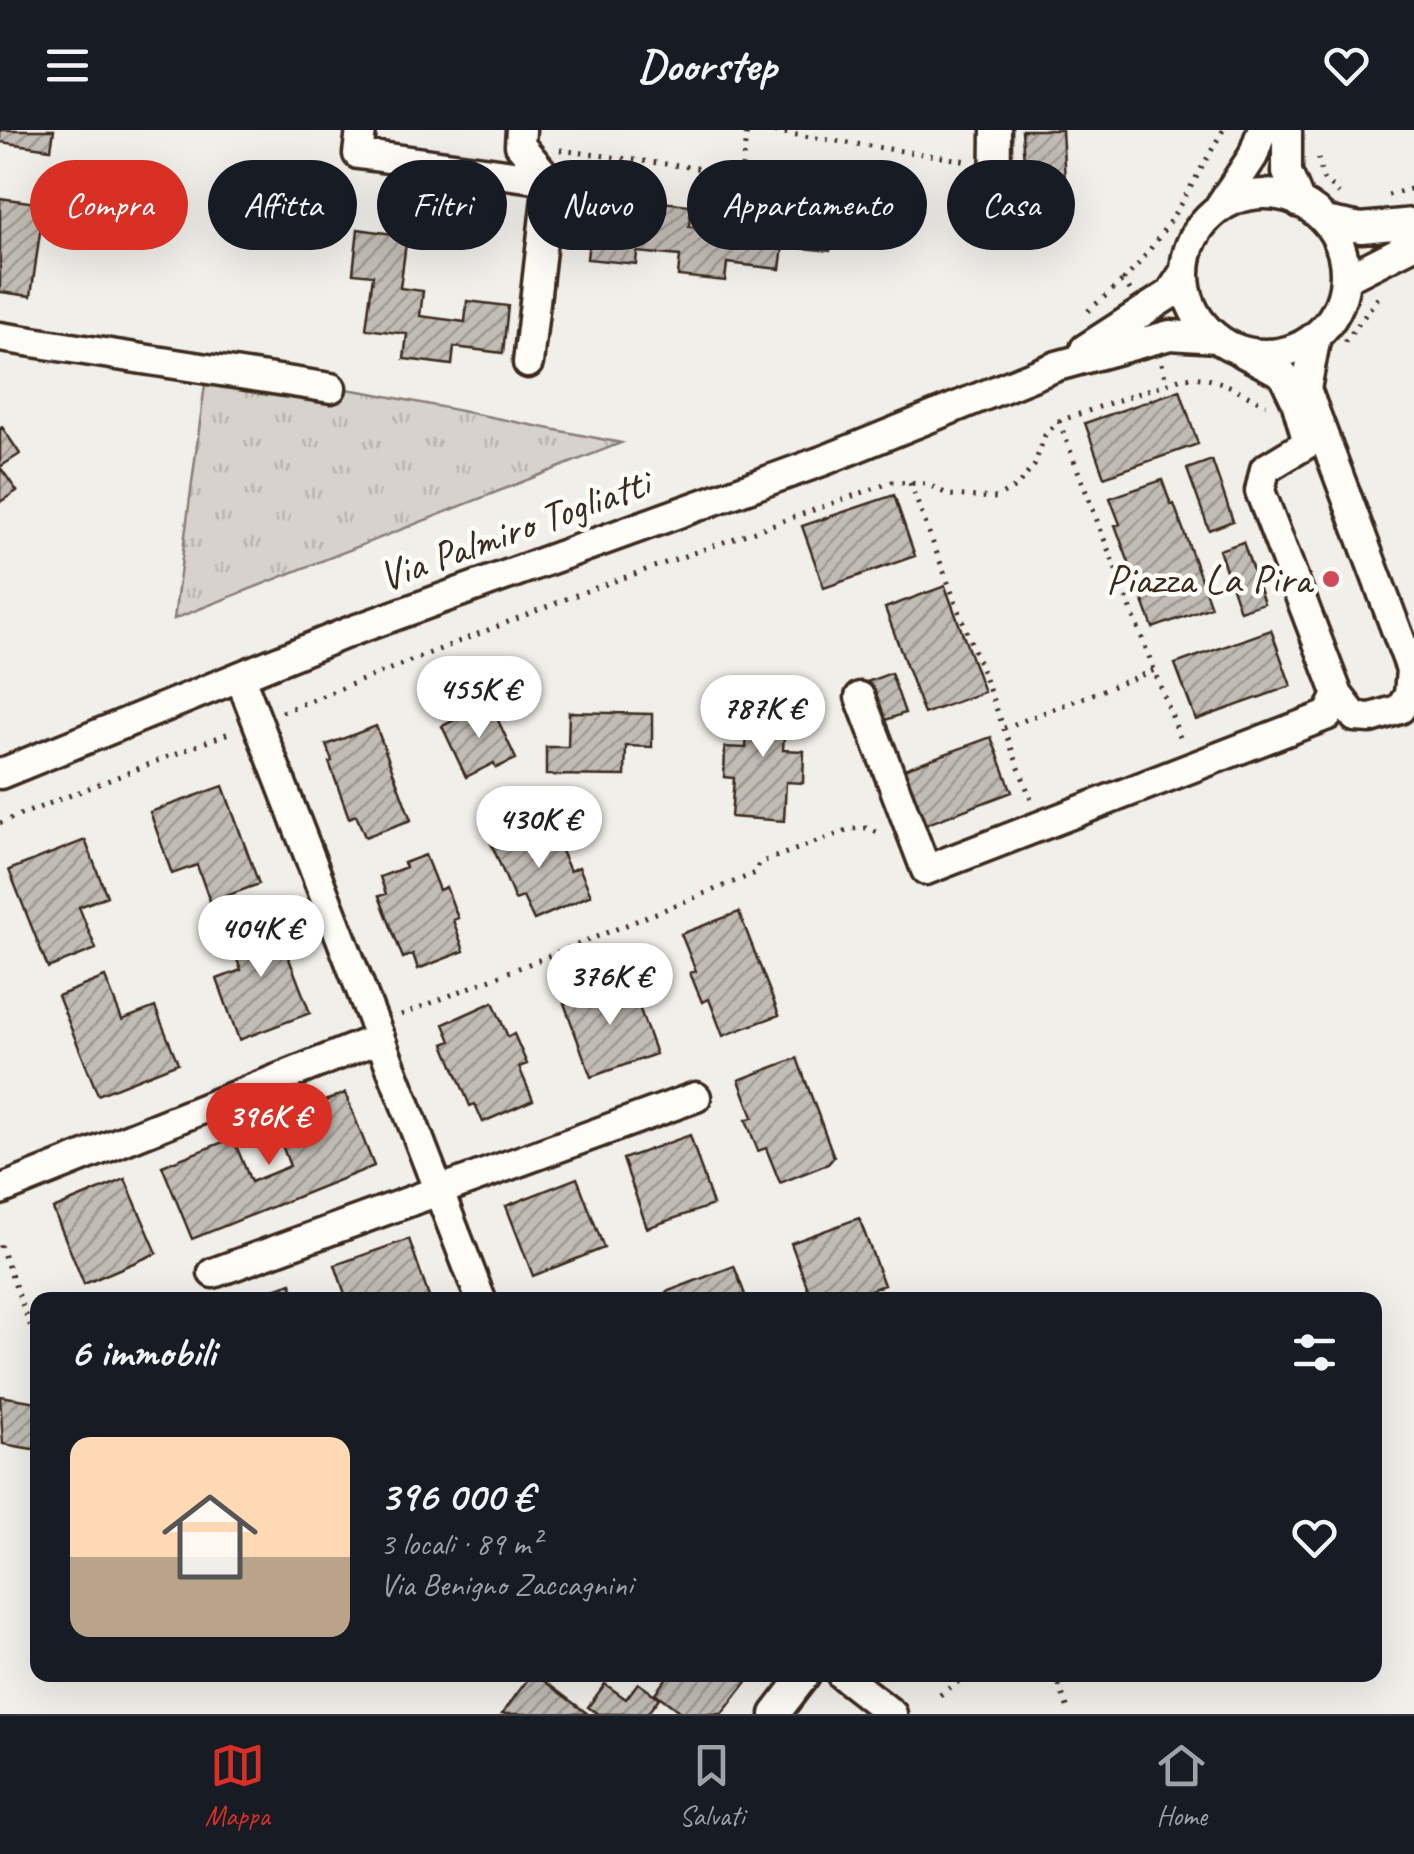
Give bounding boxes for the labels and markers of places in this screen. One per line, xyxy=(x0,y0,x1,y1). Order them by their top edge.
place label: Piazza La Pira xyxy=(1106,553,1315,606)
marker: Piazza La Pira xyxy=(1320,568,1342,590)
pin: 455K € xyxy=(398,656,560,741)
pin: 787K € xyxy=(682,675,844,760)
pin: 430K € xyxy=(458,786,620,871)
pin: 404K € xyxy=(180,895,342,980)
pin: 376K € xyxy=(529,943,691,1028)
pin: 396K € xyxy=(188,1083,350,1168)

